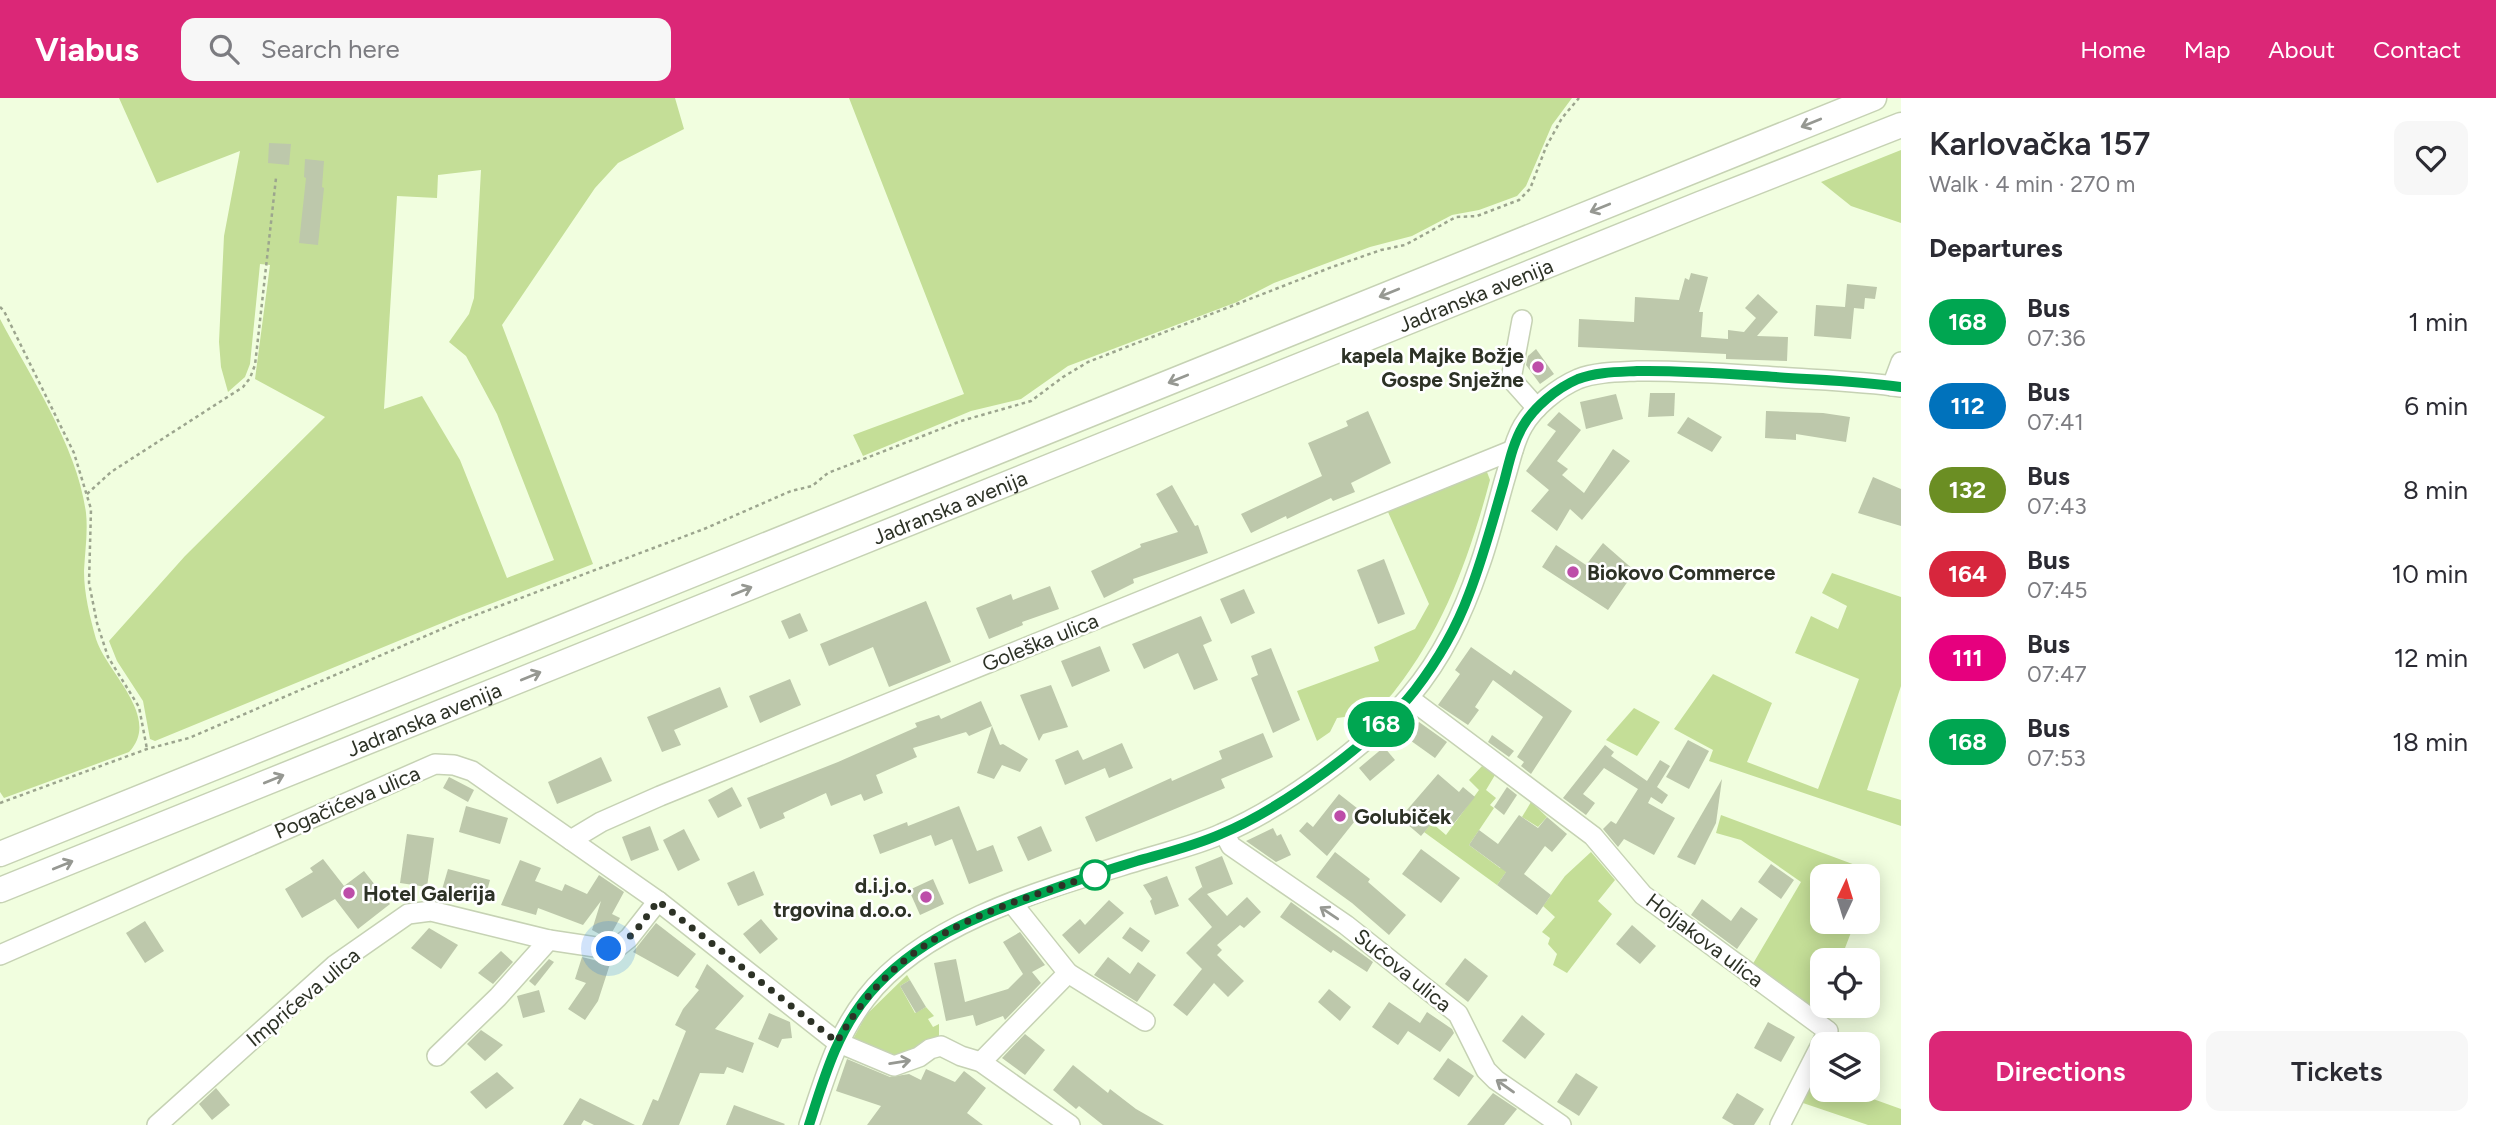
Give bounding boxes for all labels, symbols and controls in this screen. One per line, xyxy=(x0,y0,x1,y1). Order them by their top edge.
search box xyxy=(181,18,671,81)
text: Viabus xyxy=(35,30,139,69)
icon: search xyxy=(205,30,243,68)
text: Search here xyxy=(261,33,400,65)
text: Home xyxy=(2080,35,2146,64)
text: Map xyxy=(2184,35,2230,64)
text: About xyxy=(2268,35,2335,64)
text: Contact xyxy=(2373,35,2461,64)
one-way arrow xyxy=(1801,118,1822,131)
button: heart xyxy=(2394,121,2468,195)
text: Karlovačka 157 xyxy=(1929,124,2150,163)
text: Walk · 4 min · 270 m xyxy=(1929,170,2135,198)
one-way arrow xyxy=(1589,202,1611,215)
text: Departures xyxy=(1929,232,2063,264)
street label: Jadranska avenija xyxy=(1394,252,1556,337)
one-way arrow xyxy=(1379,288,1400,301)
text: Bus xyxy=(2027,292,2070,324)
text: 1 min xyxy=(2408,306,2468,338)
text: 168 xyxy=(1948,307,1987,336)
text: 07:36 xyxy=(2027,324,2085,352)
place label: kapela Majke Božje Gospe Snježne xyxy=(1341,343,1524,392)
marker: kapela Majke Božje Gospe Snježne xyxy=(1530,359,1546,375)
one-way arrow xyxy=(1168,373,1189,386)
text: Bus xyxy=(2027,376,2070,408)
text: 6 min xyxy=(2404,390,2468,422)
text: 112 xyxy=(1950,391,1985,420)
text: 07:41 xyxy=(2027,408,2084,436)
text: Bus xyxy=(2027,460,2070,492)
street label: Jadranska avenija xyxy=(869,464,1031,549)
text: 8 min xyxy=(2403,474,2468,506)
text: 132 xyxy=(1949,475,1986,504)
text: 07:43 xyxy=(2027,492,2087,520)
text: Bus xyxy=(2027,544,2070,576)
text: 10 min xyxy=(2392,558,2468,590)
text: 164 xyxy=(1948,559,1987,588)
place label: Biokovo Commerce xyxy=(1587,560,1776,585)
marker: Biokovo Commerce xyxy=(1565,564,1581,580)
text: 07:45 xyxy=(2027,576,2087,604)
one-way arrow xyxy=(730,583,752,596)
street label: Goleška ulica xyxy=(978,607,1102,677)
text: Bus xyxy=(2027,628,2070,660)
text: 12 min xyxy=(2394,642,2468,674)
text: 111 xyxy=(1952,643,1983,672)
text: 07:47 xyxy=(2027,660,2087,688)
one-way arrow xyxy=(519,668,541,681)
street label: Jadranska avenija xyxy=(343,677,505,761)
line badge: 168 xyxy=(1341,701,1421,747)
text: 168 xyxy=(1362,709,1400,738)
text: Bus xyxy=(2027,712,2070,744)
text: 18 min xyxy=(2392,726,2468,758)
text: 168 xyxy=(1948,727,1987,756)
text: 07:53 xyxy=(2027,744,2086,772)
street label: Pogačićeva ulica xyxy=(270,760,424,844)
one-way arrow xyxy=(263,772,285,785)
place label: Golubiček xyxy=(1354,804,1452,829)
marker: Golubiček xyxy=(1332,808,1348,824)
one-way arrow xyxy=(52,857,74,870)
unlabelled marker xyxy=(1080,860,1110,890)
north arrow xyxy=(1810,864,1880,934)
map controls xyxy=(1810,864,1880,1102)
place label: d.i.j.o. trgovina d.o.o. xyxy=(773,873,912,922)
place label: Hotel Galerija xyxy=(363,881,495,906)
marker: Hotel Galerija xyxy=(341,885,357,901)
street label: Holjakova ulica xyxy=(1641,888,1769,992)
marker: d.i.j.o. trgovina d.o.o. xyxy=(918,889,934,905)
one-way arrow xyxy=(1319,906,1339,920)
street label: Sućova ulica xyxy=(1349,923,1457,1017)
your location xyxy=(591,931,626,966)
street label: Imprićeva ulica xyxy=(241,942,365,1052)
button: locate xyxy=(1810,948,1880,1018)
button: Directions xyxy=(1929,1031,2192,1111)
button: Tickets xyxy=(2206,1031,2468,1111)
button: layers xyxy=(1810,1032,1880,1102)
one-way arrow xyxy=(889,1055,911,1068)
one-way arrow xyxy=(1496,1079,1515,1093)

